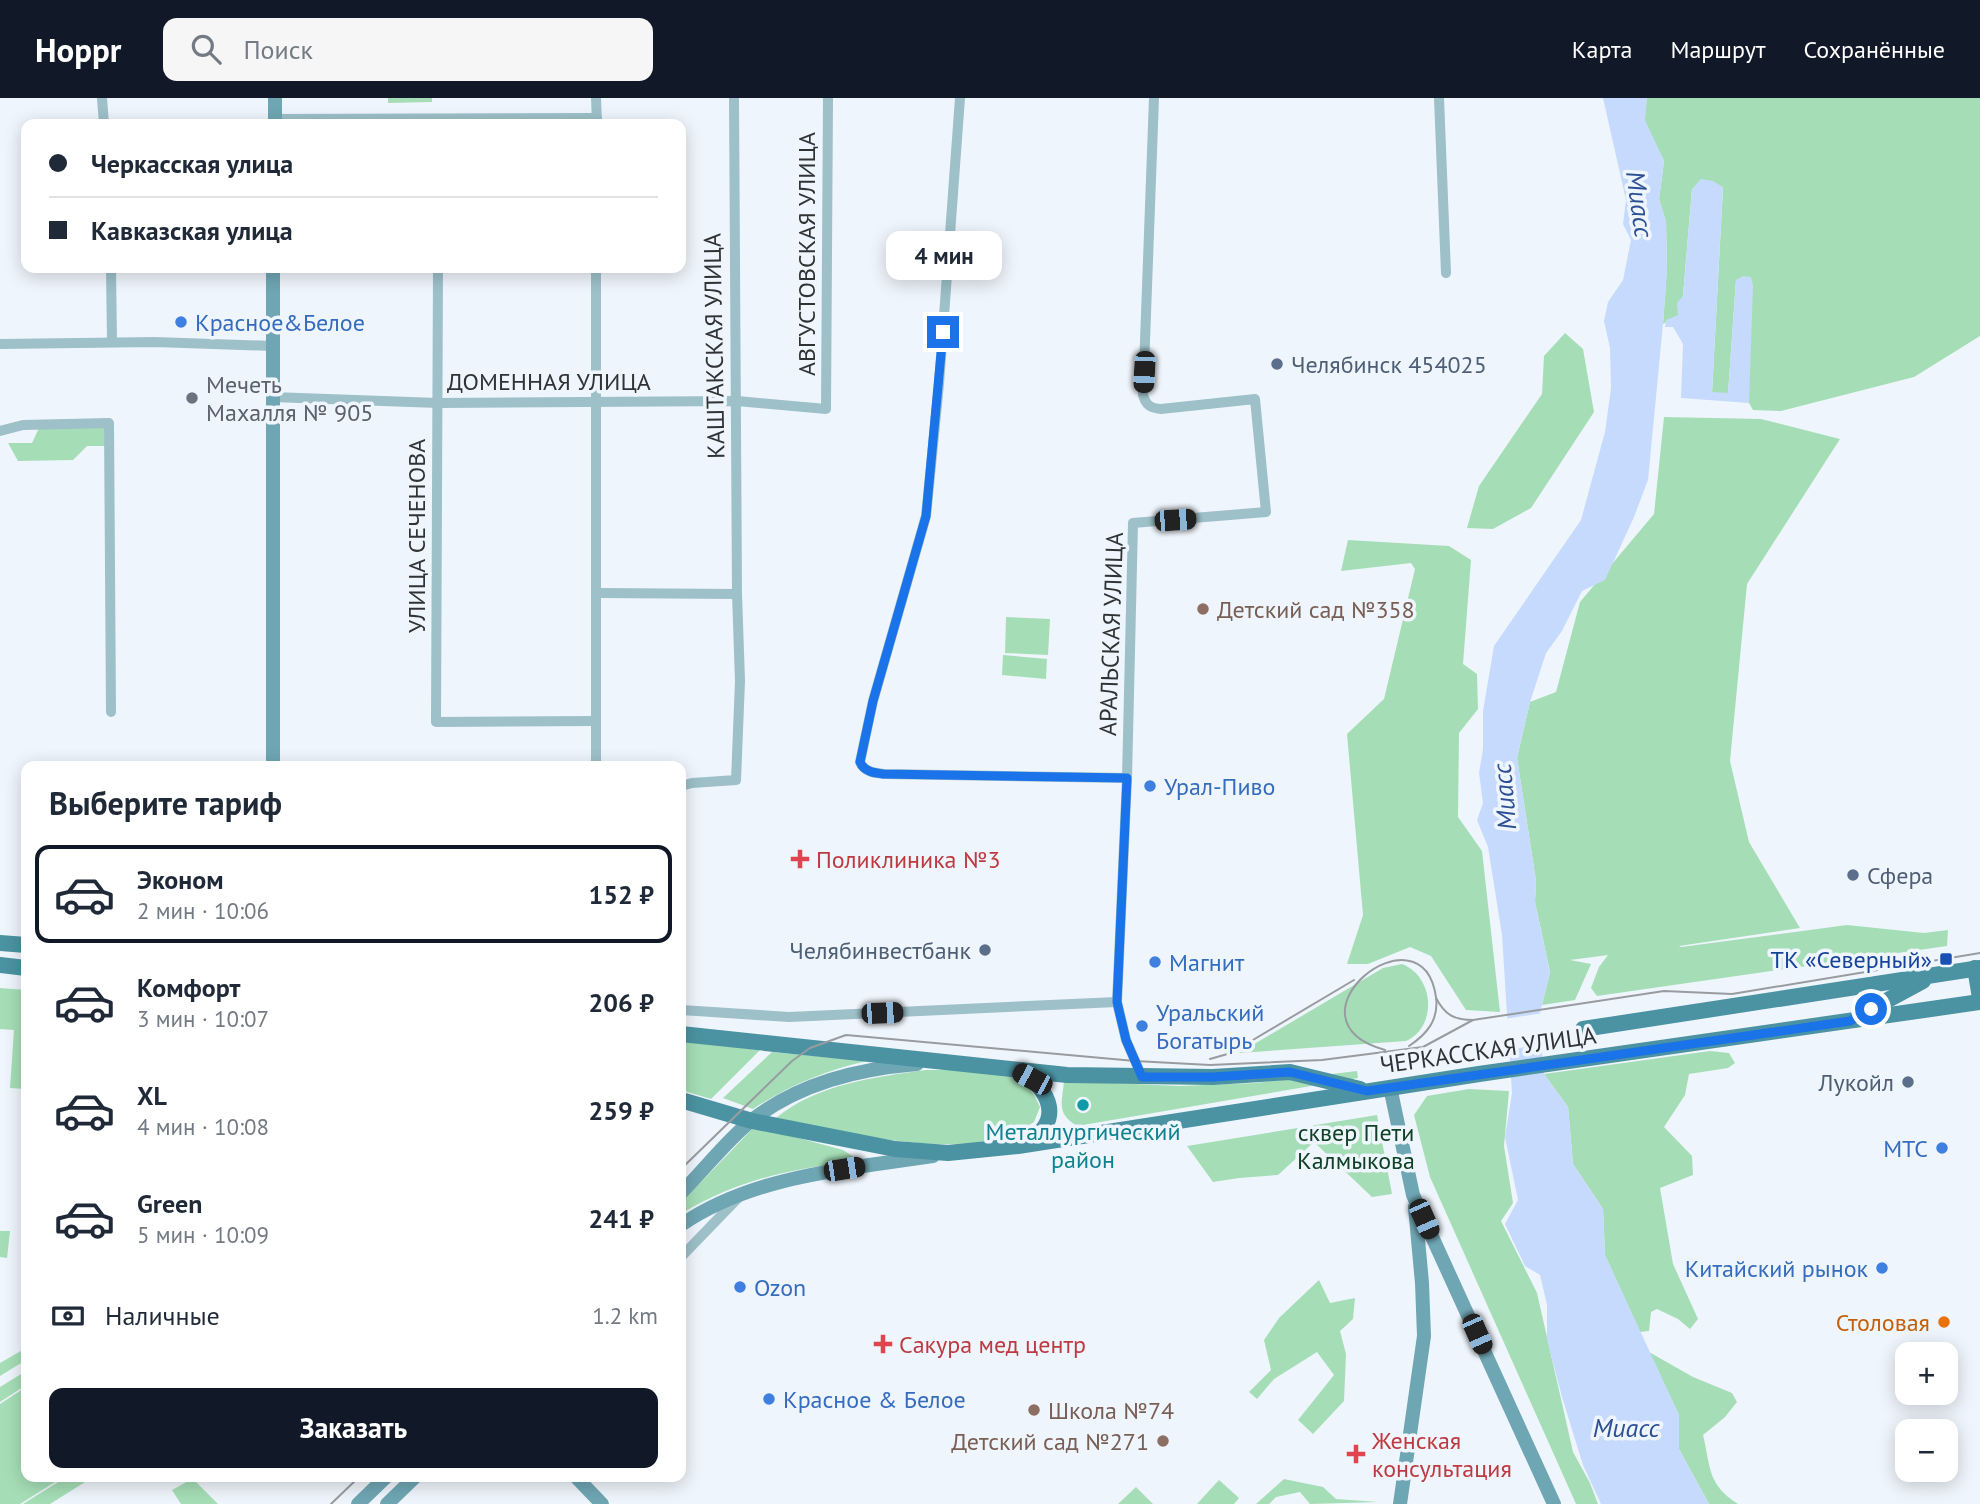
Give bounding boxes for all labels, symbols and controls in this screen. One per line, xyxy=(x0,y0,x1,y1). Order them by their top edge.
search box xyxy=(163,18,653,81)
text: Hoppr xyxy=(35,28,121,71)
icon: search xyxy=(187,30,225,68)
text: Поиск xyxy=(243,33,313,66)
text: Карта xyxy=(1572,34,1632,65)
text: Маршрут xyxy=(1670,34,1765,65)
text: Сохранённые xyxy=(1803,34,1945,65)
street label: АВГУСТОВСКАЯ УЛИЦА xyxy=(791,132,822,376)
text: Черкасская улица xyxy=(91,147,293,180)
water label: Миасс xyxy=(1619,169,1661,240)
text: Кавказская улица xyxy=(91,214,293,247)
callout: 4 мин xyxy=(885,230,1001,280)
street label: КАШТАКСКАЯ УЛИЦА xyxy=(697,233,731,459)
text: 4 мин xyxy=(914,241,974,270)
place label: Красное&Белое xyxy=(195,307,365,338)
marker: Красное&Белое xyxy=(173,314,189,330)
route end xyxy=(927,316,959,348)
place label: Челябинск 454025 xyxy=(1291,349,1487,380)
car xyxy=(1133,350,1156,394)
marker: Челябинск 454025 xyxy=(1269,356,1285,372)
street label: ДОМЕННАЯ УЛИЦА xyxy=(447,366,651,397)
place label: Мечеть Махалля № 905 xyxy=(206,369,373,428)
marker: Мечеть Махалля № 905 xyxy=(184,390,200,406)
street label: УЛИЦА СЕЧЕНОВА xyxy=(401,439,432,633)
car xyxy=(1154,508,1197,532)
street label: АРАЛЬСКАЯ УЛИЦА xyxy=(1092,532,1130,736)
place label: Детский сад №358 xyxy=(1217,594,1415,625)
marker: Детский сад №358 xyxy=(1195,601,1211,617)
water label: Миасс xyxy=(1485,761,1523,832)
place label: Урал-Пиво xyxy=(1164,771,1275,802)
marker: Урал-Пиво xyxy=(1142,778,1158,794)
text: Выберите тариф xyxy=(49,782,282,824)
place label: Поликлиника №3 xyxy=(816,844,1001,875)
marker: Поликлиника №3 xyxy=(790,849,810,869)
place label: Сфера xyxy=(1867,860,1933,891)
icon: car xyxy=(53,863,116,926)
text: Эконом xyxy=(137,863,224,896)
marker: Сфера xyxy=(1845,867,1861,883)
text: 152 ₽ xyxy=(588,878,654,911)
text: 2 мин · 10:06 xyxy=(137,896,269,925)
place label: Челябинвестбанк xyxy=(789,935,972,966)
marker: Челябинвестбанк xyxy=(977,942,993,958)
place label: ТК «Северный» xyxy=(1771,944,1932,975)
place label: Магнит xyxy=(1169,947,1245,978)
marker: ТК «Северный» xyxy=(1938,951,1954,967)
marker: Магнит xyxy=(1147,954,1163,970)
icon: car xyxy=(53,971,116,1034)
text: Комфорт xyxy=(137,971,240,1004)
text: 206 ₽ xyxy=(588,986,654,1019)
route start xyxy=(1855,993,1887,1025)
place label: Уральский Богатырь xyxy=(1156,997,1264,1056)
car xyxy=(861,1002,904,1024)
text: 3 мин · 10:07 xyxy=(137,1004,269,1033)
marker: Уральский Богатырь xyxy=(1134,1018,1150,1034)
street label: ЧЕРКАССКАЯ УЛИЦА xyxy=(1378,1019,1598,1081)
car xyxy=(1009,1060,1056,1098)
place label: Лукойл xyxy=(1818,1067,1894,1098)
marker: Лукойл xyxy=(1900,1074,1916,1090)
icon: car xyxy=(53,1079,116,1142)
text: XL xyxy=(137,1079,167,1112)
text: 259 ₽ xyxy=(588,1094,654,1127)
marker: Металлургический район xyxy=(1075,1097,1091,1113)
text: 4 мин · 10:08 xyxy=(137,1112,269,1141)
place label: Металлургический район xyxy=(985,1116,1181,1175)
park label: сквер Пети Калмыкова xyxy=(1297,1117,1415,1176)
place label: МТС xyxy=(1883,1133,1928,1164)
marker: МТС xyxy=(1934,1140,1950,1156)
car xyxy=(822,1155,867,1183)
icon: car xyxy=(53,1187,116,1250)
text: Green xyxy=(137,1187,202,1220)
car xyxy=(1406,1196,1443,1242)
text: 241 ₽ xyxy=(588,1202,654,1235)
text: 5 мин · 10:09 xyxy=(137,1220,269,1249)
place label: Китайский рынок xyxy=(1685,1253,1869,1284)
marker: Китайский рынок xyxy=(1874,1260,1890,1276)
place label: Ozon xyxy=(754,1272,806,1303)
marker: Ozon xyxy=(732,1279,748,1295)
icon: cash xyxy=(49,1297,87,1335)
text: Наличные xyxy=(105,1299,220,1332)
text: 1.2 km xyxy=(592,1301,658,1330)
place label: Столовая xyxy=(1836,1307,1930,1338)
car xyxy=(1459,1311,1496,1357)
marker: Столовая xyxy=(1936,1314,1952,1330)
place label: Сакура мед центр xyxy=(899,1329,1086,1360)
marker: Сакура мед центр xyxy=(873,1334,893,1354)
map controls xyxy=(1895,1342,1958,1482)
button: + xyxy=(1895,1342,1958,1405)
place label: Красное & Белое xyxy=(783,1384,966,1415)
button: Заказать xyxy=(49,1388,658,1468)
marker: Красное & Белое xyxy=(761,1391,777,1407)
place label: Школа №74 xyxy=(1048,1395,1174,1426)
marker: Школа №74 xyxy=(1026,1402,1042,1418)
water label: Миасс xyxy=(1593,1411,1660,1444)
button: − xyxy=(1895,1419,1958,1482)
place label: Женская консультация xyxy=(1371,1425,1512,1484)
place label: Детский сад №271 xyxy=(951,1426,1149,1457)
marker: Детский сад №271 xyxy=(1155,1433,1171,1449)
marker: Женская консультация xyxy=(1346,1444,1366,1464)

